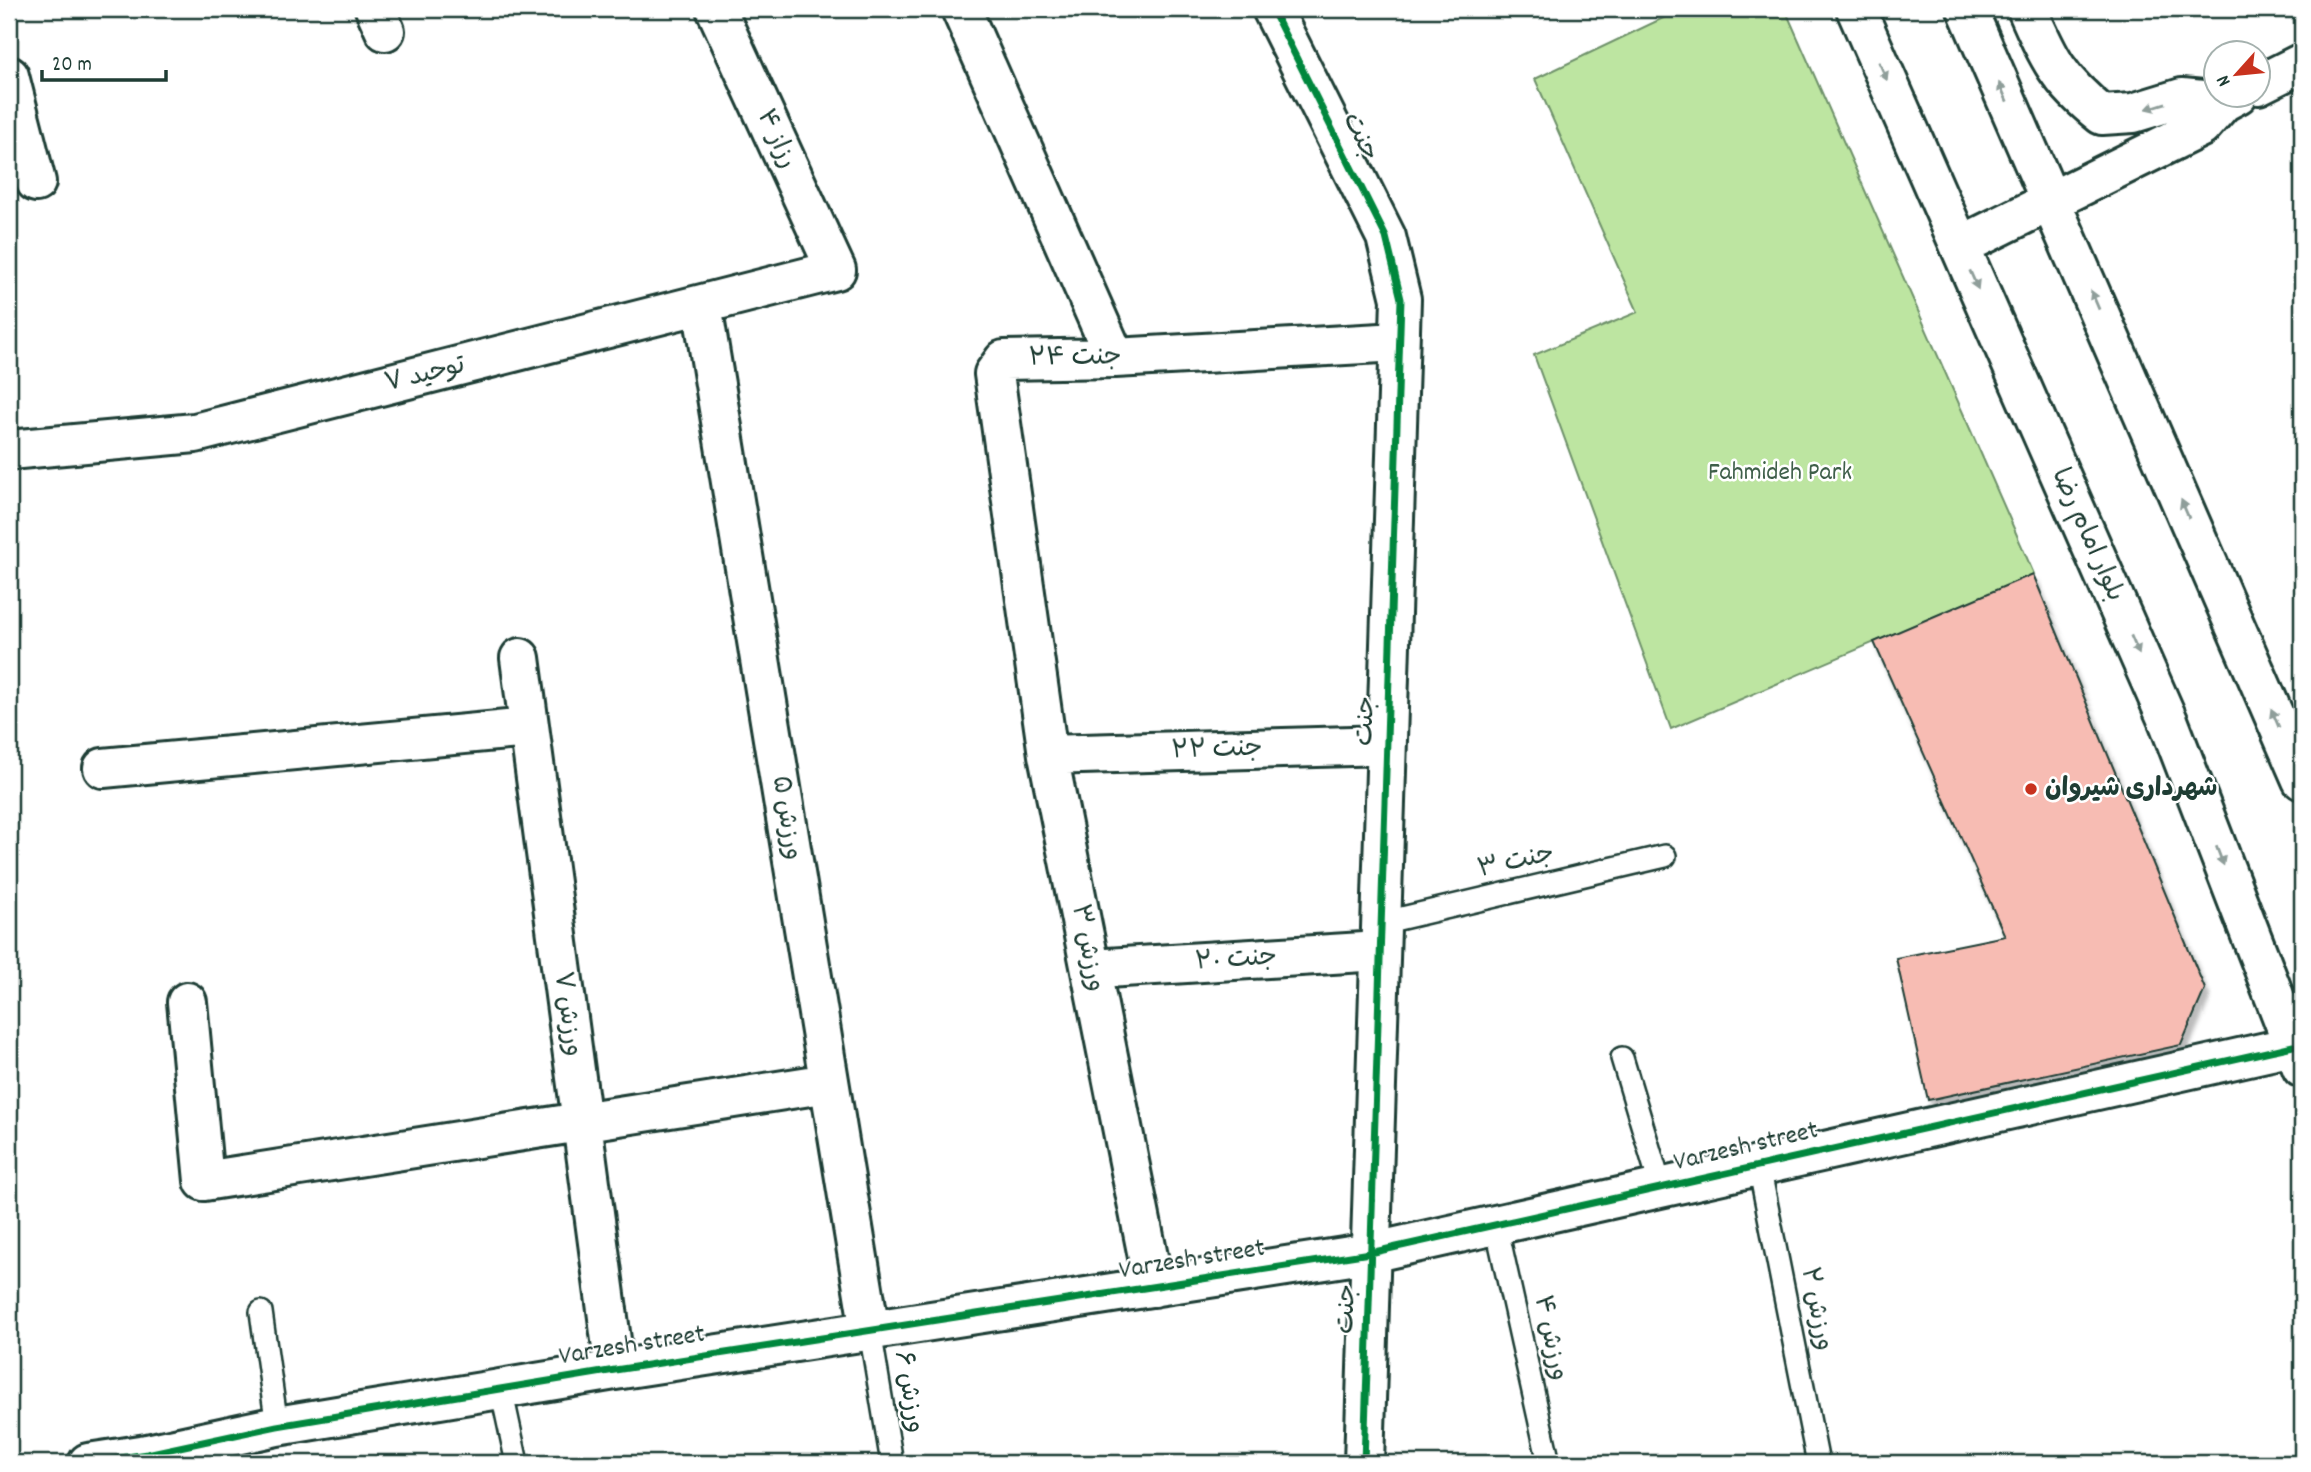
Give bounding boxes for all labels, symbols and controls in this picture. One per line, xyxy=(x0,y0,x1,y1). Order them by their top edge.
scale bar xyxy=(42,38,166,82)
north arrow xyxy=(2202,38,2272,108)
text: 20 m xyxy=(52,51,92,81)
one-way arrow xyxy=(1877,61,1889,81)
text: N xyxy=(2211,70,2239,90)
one-way arrow xyxy=(1997,81,2008,102)
one-way arrow xyxy=(2146,101,2167,111)
street label: رزاز ۴ xyxy=(746,103,806,175)
street label: جنت xyxy=(1332,106,1388,168)
one-way arrow xyxy=(1969,269,1980,290)
one-way arrow xyxy=(2089,289,2100,310)
street label: جنت ۲۴ xyxy=(1028,339,1122,377)
street label: توحید ۷ xyxy=(381,347,470,403)
park label: Fahmideh Park xyxy=(1708,455,1852,492)
street label: بلوار امام رضا xyxy=(2041,462,2133,608)
one-way arrow xyxy=(2179,498,2190,519)
one-way arrow xyxy=(2129,635,2140,656)
street label: جنت xyxy=(1347,695,1385,747)
one-way arrow xyxy=(2269,708,2281,728)
street label: جنت ۲۲ xyxy=(1171,730,1263,770)
place label: شهرداری شیروان xyxy=(2045,771,2217,808)
street label: ورزش ۵ xyxy=(761,773,811,863)
marker: شهرداری شیروان xyxy=(2023,781,2039,797)
street label: جنت ۳ xyxy=(1474,835,1558,889)
one-way arrow xyxy=(2215,845,2226,866)
street label: ورزش ۳ xyxy=(1060,901,1114,995)
street label: جنت ۲۰ xyxy=(1194,939,1278,981)
street label: ورزش ۷ xyxy=(543,969,591,1059)
street label: Varzesh street xyxy=(1670,1112,1822,1182)
street label: Varzesh street xyxy=(1116,1230,1268,1290)
street label: ورزش ۲ xyxy=(1790,1264,1842,1354)
street label: جنت xyxy=(1328,1283,1366,1335)
street label: ورزش ۴ xyxy=(1523,1292,1577,1384)
street label: Varzesh street xyxy=(556,1316,708,1376)
street label: ورزش ۶ xyxy=(883,1348,933,1436)

